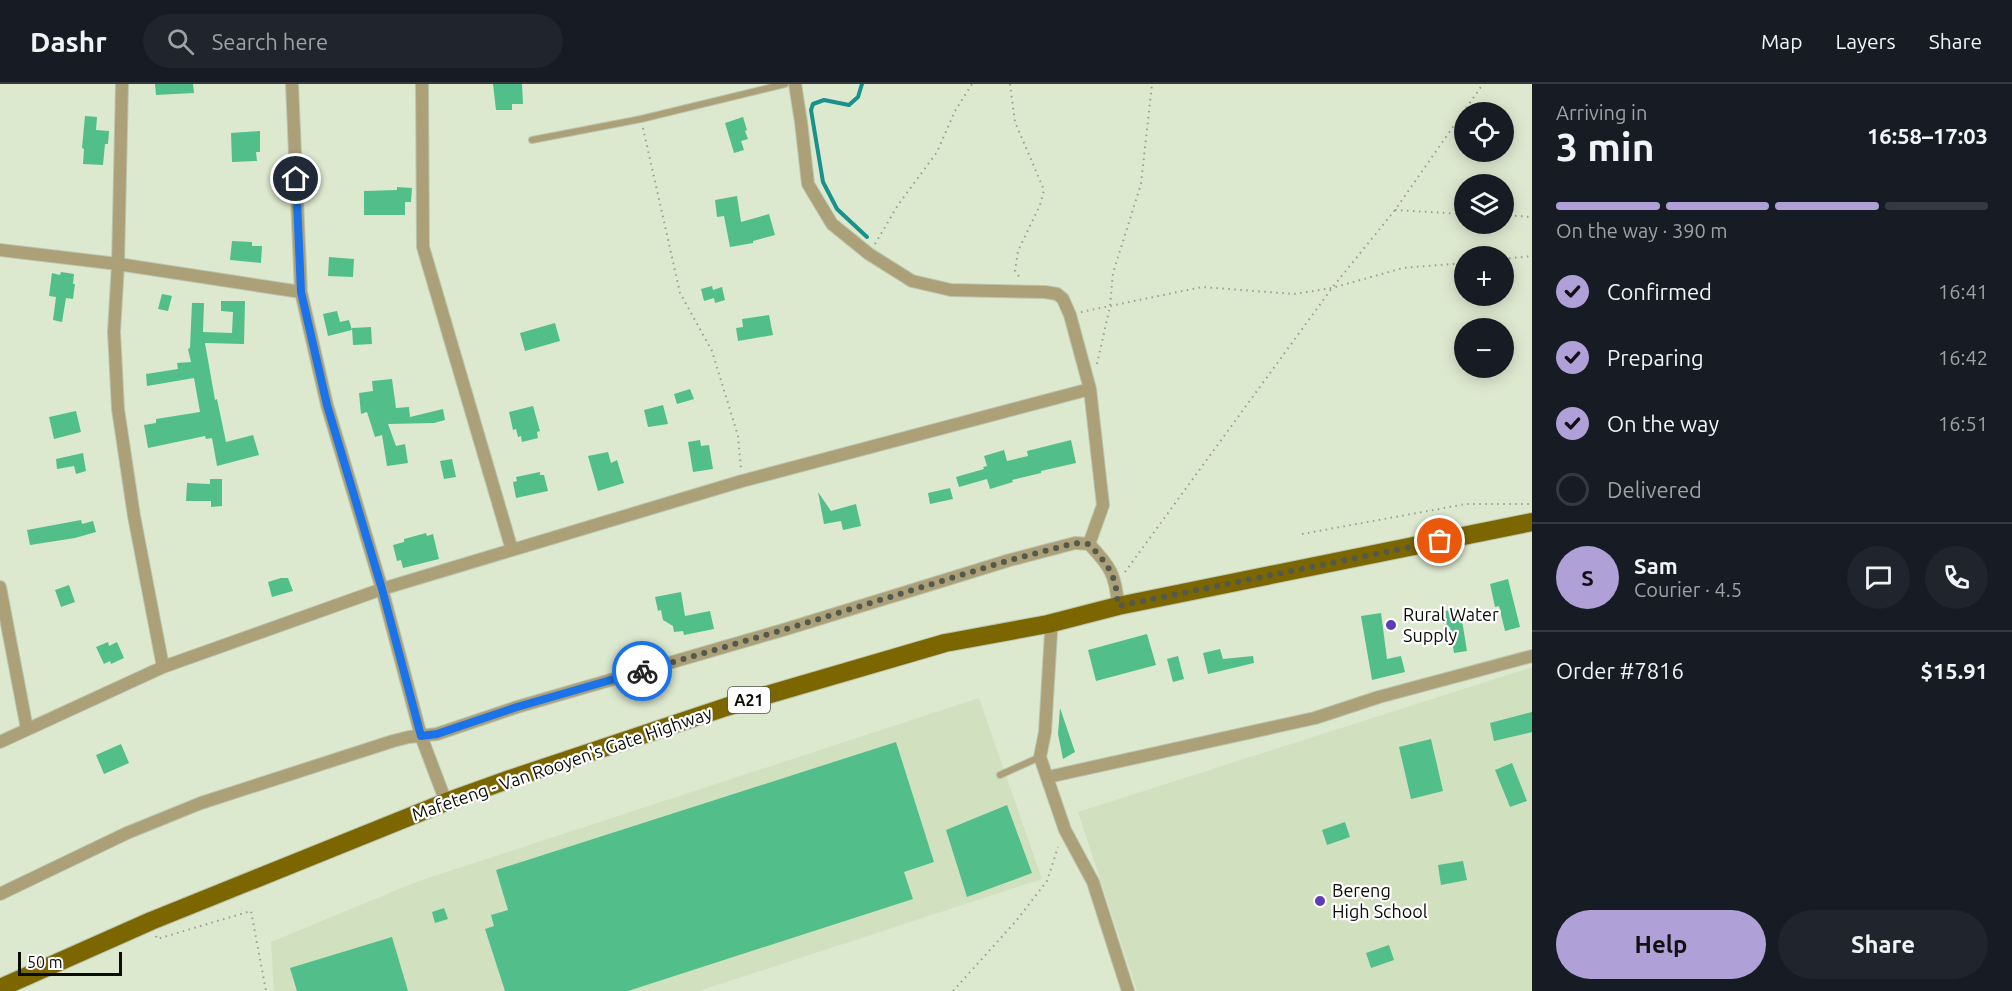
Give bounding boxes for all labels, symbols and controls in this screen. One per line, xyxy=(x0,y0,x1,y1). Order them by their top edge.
search box xyxy=(143,14,563,68)
icon: search xyxy=(164,25,197,58)
text: Dashr xyxy=(30,26,107,57)
text: Search here xyxy=(212,29,328,54)
text: Map xyxy=(1761,29,1802,53)
text: Layers xyxy=(1835,29,1896,53)
text: Share xyxy=(1929,29,1982,53)
text: Arriving in xyxy=(1556,101,1647,124)
map controls xyxy=(1454,102,1514,378)
button: locate xyxy=(1454,102,1514,162)
text: 16:58–17:03 xyxy=(1867,123,1988,148)
text: 3 min xyxy=(1556,125,1655,168)
pin xyxy=(270,153,321,204)
icon: home xyxy=(279,162,312,195)
button: layers xyxy=(1454,174,1514,234)
text: On the way · 390 m xyxy=(1556,219,1728,242)
button: + xyxy=(1454,246,1514,306)
icon: check xyxy=(1556,275,1589,308)
text: Confirmed xyxy=(1607,279,1712,304)
text: 16:41 xyxy=(1938,280,1988,303)
button: − xyxy=(1454,318,1514,378)
icon: check xyxy=(1556,341,1589,374)
text: Preparing xyxy=(1607,345,1704,370)
text: 16:42 xyxy=(1938,346,1988,369)
icon: check xyxy=(1556,407,1589,440)
text: On the way xyxy=(1607,411,1719,436)
text: 16:51 xyxy=(1938,412,1988,435)
text: Delivered xyxy=(1607,477,1702,502)
pin xyxy=(1414,515,1465,566)
icon: bag xyxy=(1423,524,1456,557)
button: chat xyxy=(1847,546,1910,609)
button: phone xyxy=(1925,546,1988,609)
text: Sam xyxy=(1634,553,1678,578)
text: S xyxy=(1581,565,1594,590)
text: Courier · 4.5 xyxy=(1634,578,1742,601)
place label: Rural Water Supply xyxy=(1403,604,1499,645)
marker: Rural Water Supply xyxy=(1384,618,1398,632)
courier xyxy=(612,641,672,701)
icon: bike xyxy=(626,655,659,688)
text: Order #7816 xyxy=(1556,658,1684,683)
text: $15.91 xyxy=(1921,658,1988,683)
road number: A21 xyxy=(728,687,770,713)
street label: Mafeteng - Van Rooyen's Gate Highway xyxy=(409,702,715,824)
place label: Bereng High School xyxy=(1332,880,1428,921)
marker: Bereng High School xyxy=(1313,894,1327,908)
button: Help xyxy=(1556,910,1766,979)
button: Share xyxy=(1778,910,1988,979)
scale bar xyxy=(18,949,122,976)
text: 50 m xyxy=(27,953,63,971)

